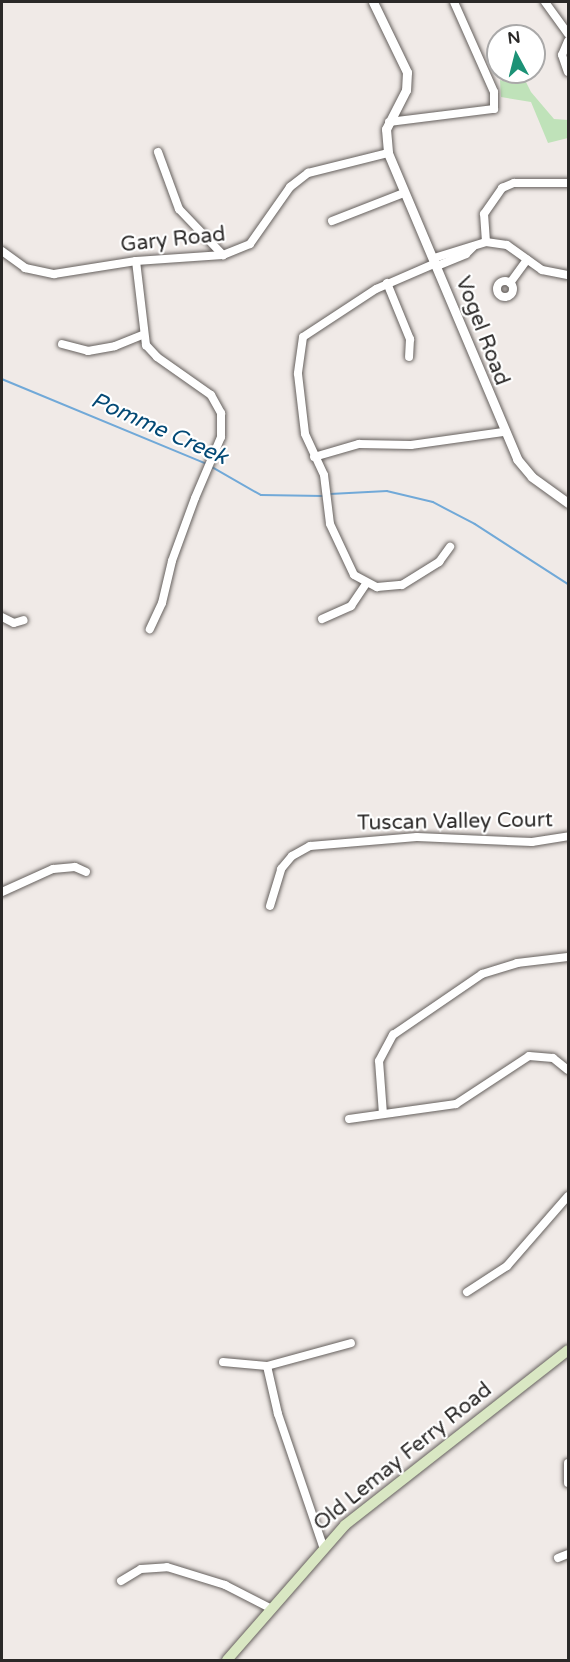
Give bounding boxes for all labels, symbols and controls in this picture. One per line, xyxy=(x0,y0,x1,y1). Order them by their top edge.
north arrow xyxy=(486,24,546,84)
text: N xyxy=(506,27,522,49)
street label: Gary Road xyxy=(119,222,227,258)
street label: Vogel Road xyxy=(450,273,514,389)
water label: Pomme Creek xyxy=(87,387,231,471)
street label: Tuscan Valley Court xyxy=(357,808,553,836)
street label: Old Lemay Ferry Road xyxy=(309,1377,497,1537)

